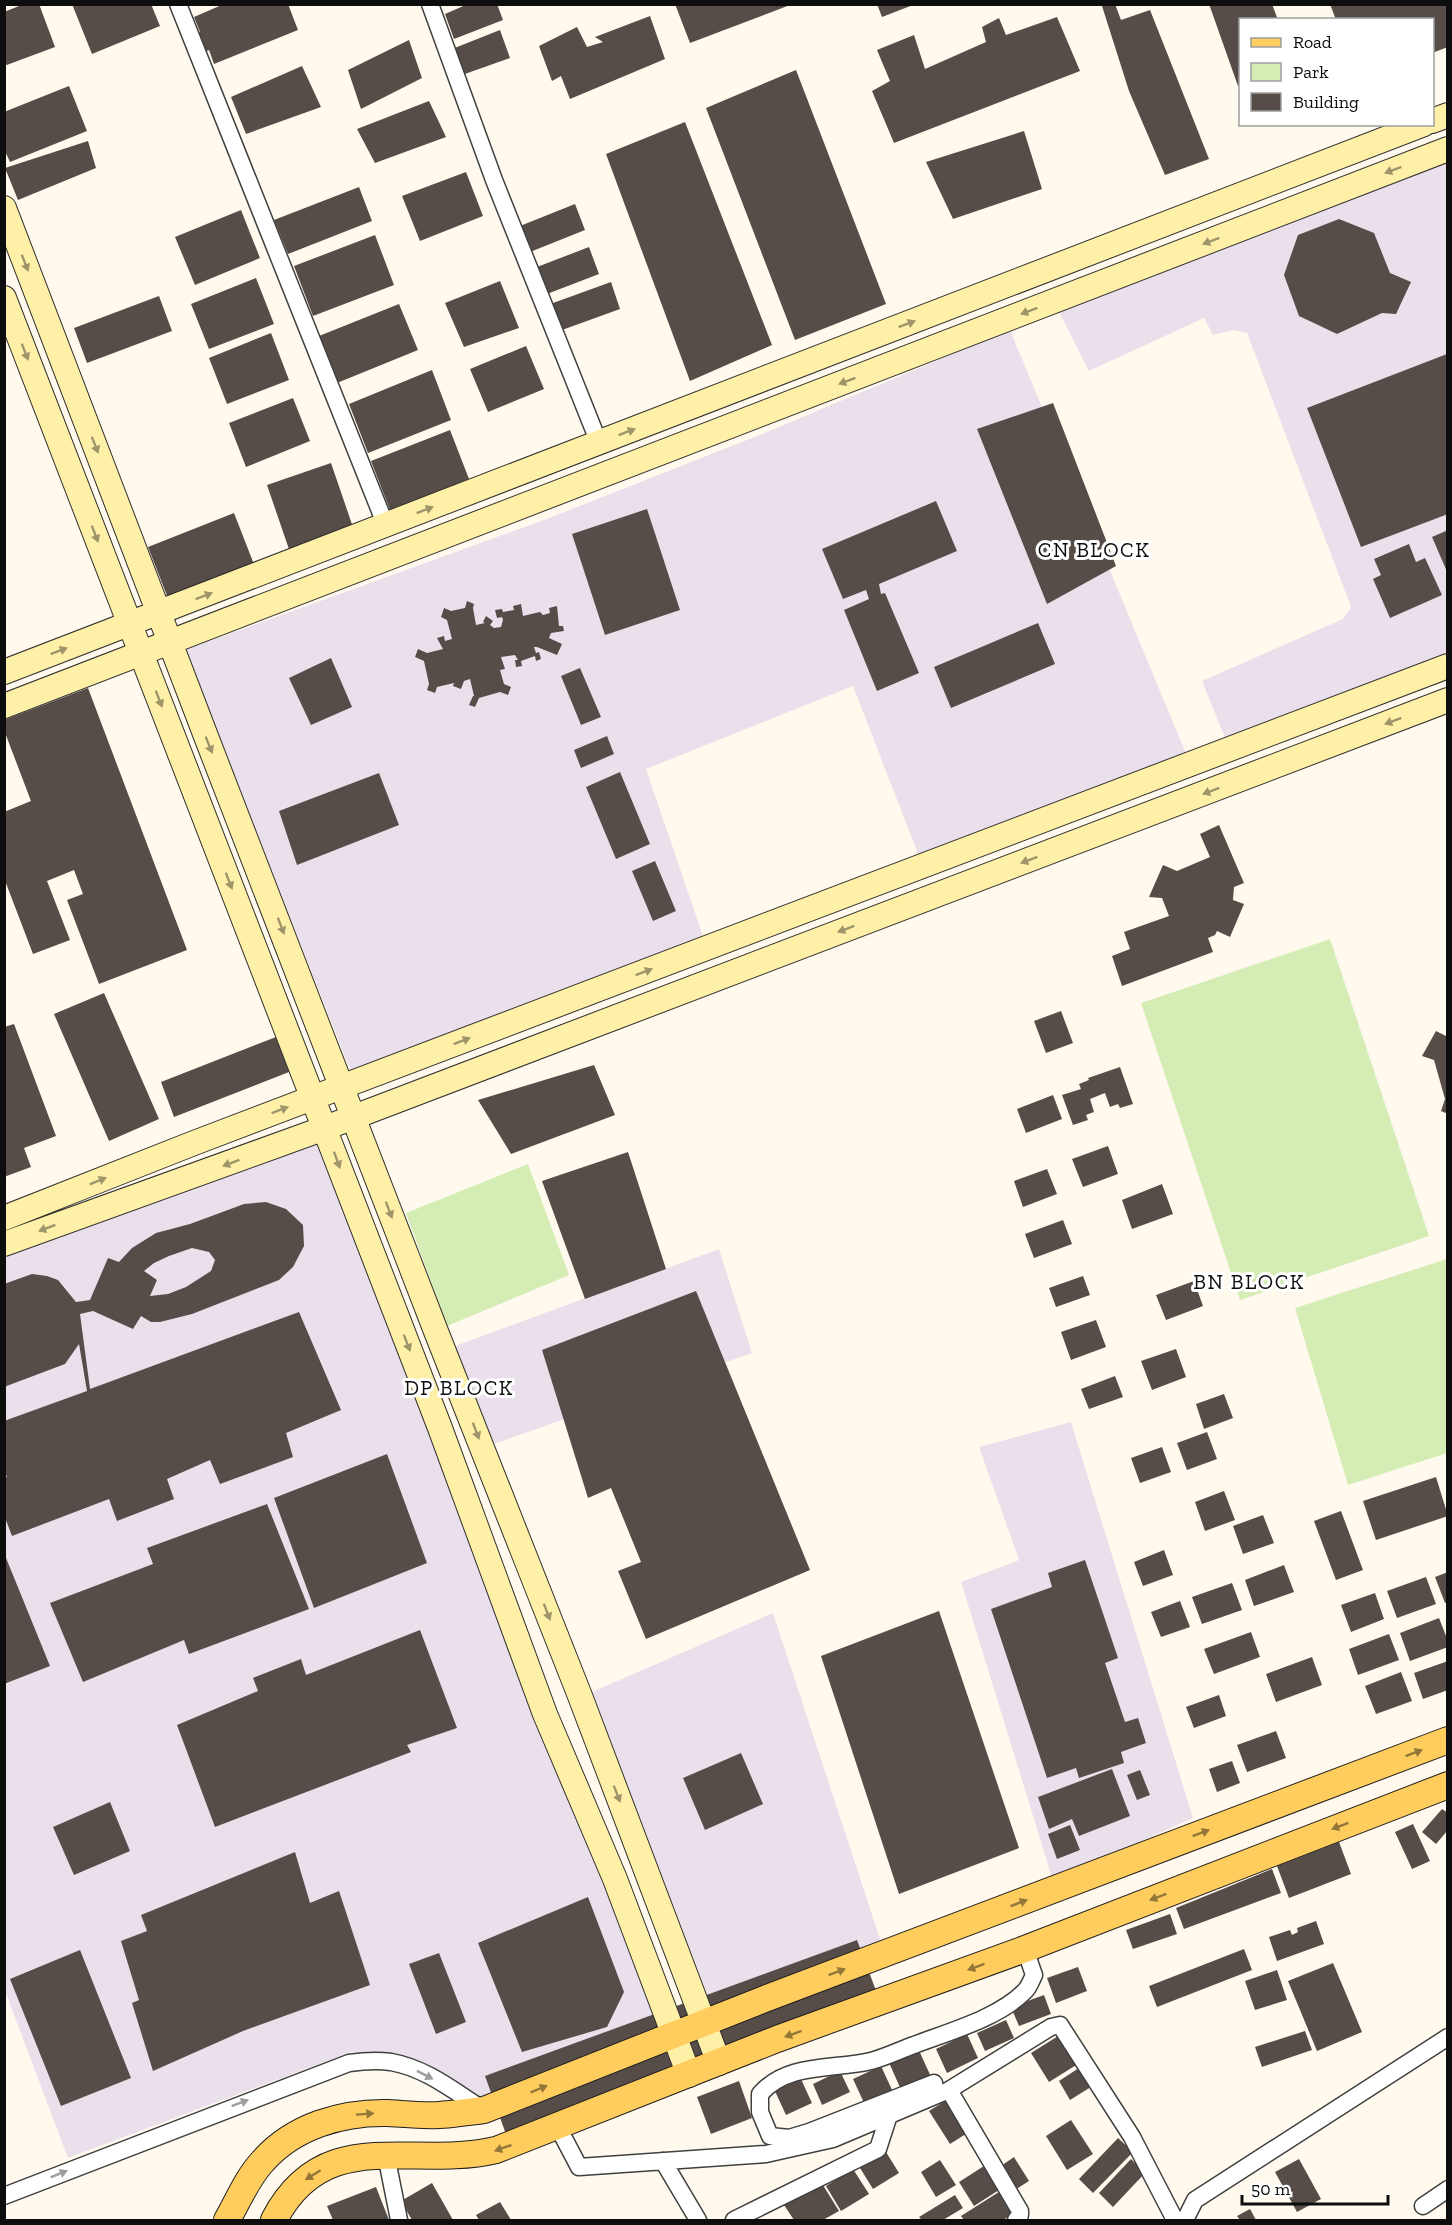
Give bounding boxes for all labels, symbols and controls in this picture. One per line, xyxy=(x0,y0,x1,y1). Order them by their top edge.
legend xyxy=(1239,18,1434,126)
text: Road xyxy=(1293,31,1332,53)
text: Park xyxy=(1293,61,1329,83)
text: Building xyxy=(1293,91,1359,113)
one-way arrow xyxy=(1384,166,1402,176)
one-way arrow xyxy=(1202,236,1220,246)
one-way arrow xyxy=(21,254,31,272)
one-way arrow xyxy=(1020,307,1038,316)
one-way arrow xyxy=(898,319,916,329)
one-way arrow xyxy=(21,344,31,362)
one-way arrow xyxy=(838,377,856,387)
one-way arrow xyxy=(618,427,636,437)
one-way arrow xyxy=(91,436,100,454)
one-way arrow xyxy=(417,505,435,515)
one-way arrow xyxy=(91,526,101,544)
district label: CN BLOCK xyxy=(1038,537,1150,562)
one-way arrow xyxy=(196,591,214,601)
one-way arrow xyxy=(50,646,68,656)
one-way arrow xyxy=(154,690,164,708)
one-way arrow xyxy=(1384,717,1402,726)
one-way arrow xyxy=(205,736,214,754)
one-way arrow xyxy=(1202,787,1220,796)
one-way arrow xyxy=(1019,855,1037,865)
one-way arrow xyxy=(224,872,234,890)
one-way arrow xyxy=(276,917,286,935)
one-way arrow xyxy=(837,925,855,935)
one-way arrow xyxy=(635,966,653,976)
one-way arrow xyxy=(453,1035,471,1045)
one-way arrow xyxy=(271,1105,289,1115)
one-way arrow xyxy=(333,1151,343,1169)
one-way arrow xyxy=(222,1158,240,1168)
one-way arrow xyxy=(89,1176,107,1185)
one-way arrow xyxy=(385,1201,395,1219)
one-way arrow xyxy=(38,1223,56,1233)
district label: BN BLOCK xyxy=(1193,1269,1305,1294)
one-way arrow xyxy=(402,1334,412,1352)
district label: DP BLOCK xyxy=(404,1375,514,1400)
one-way arrow xyxy=(471,1422,481,1440)
one-way arrow xyxy=(542,1604,552,1622)
one-way arrow xyxy=(1405,1747,1423,1757)
one-way arrow xyxy=(612,1786,622,1804)
one-way arrow xyxy=(1331,1822,1349,1831)
one-way arrow xyxy=(1192,1828,1210,1838)
one-way arrow xyxy=(1149,1892,1167,1902)
one-way arrow xyxy=(1010,1897,1028,1907)
one-way arrow xyxy=(967,1962,985,1972)
one-way arrow xyxy=(828,1967,846,1976)
one-way arrow xyxy=(784,2029,802,2039)
one-way arrow xyxy=(417,2070,434,2079)
one-way arrow xyxy=(530,2084,548,2093)
one-way arrow xyxy=(232,2098,250,2108)
one-way arrow xyxy=(355,2110,374,2119)
one-way arrow xyxy=(494,2143,512,2153)
scale bar xyxy=(1242,2168,1388,2206)
one-way arrow xyxy=(50,2169,68,2178)
one-way arrow xyxy=(305,2169,321,2180)
text: 50 m xyxy=(1251,2178,1291,2200)

